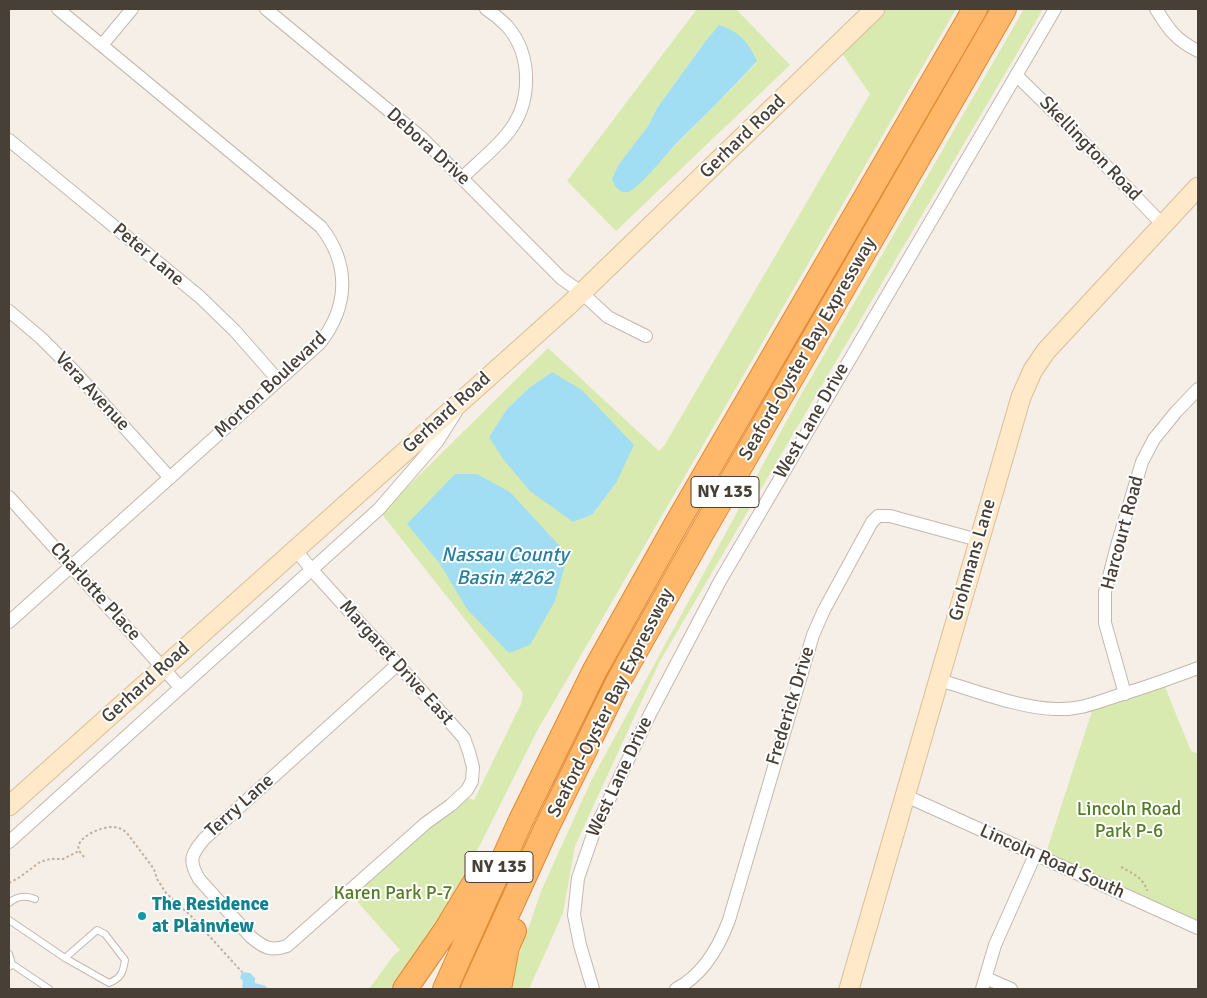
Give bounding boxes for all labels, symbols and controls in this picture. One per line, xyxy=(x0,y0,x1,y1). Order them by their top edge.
street label: Gerhard Road xyxy=(695,90,791,184)
street label: Skellington Road xyxy=(1034,92,1146,206)
street label: Debora Drive xyxy=(381,103,475,191)
street label: Peter Lane xyxy=(108,219,188,291)
street label: Seaford-Oyster Bay Expressway xyxy=(735,233,881,465)
street label: Morton Boulevard xyxy=(210,327,332,443)
street label: Vera Avenue xyxy=(50,348,134,436)
street label: West Lane Drive xyxy=(770,359,854,483)
street label: Gerhard Road xyxy=(398,368,496,458)
street label: Harcourt Road xyxy=(1097,474,1149,592)
road number: NY 135 xyxy=(691,477,759,508)
street label: Grohmans Lane xyxy=(945,496,1001,624)
street label: Charlotte Place xyxy=(45,538,145,646)
water label: Nassau County Basin #262 xyxy=(441,544,569,591)
street label: Seaford-Oyster Bay Expressway xyxy=(543,585,679,821)
street label: Margaret Drive East xyxy=(334,596,458,730)
street label: Gerhard Road xyxy=(97,638,195,728)
street label: Frederick Drive xyxy=(762,644,820,768)
street label: West Lane Drive xyxy=(582,713,658,841)
street label: Terry Lane xyxy=(201,769,279,843)
park label: Lincoln Road Park P-6 xyxy=(1077,799,1181,843)
street label: Lincoln Road South xyxy=(976,820,1128,904)
road number: NY 135 xyxy=(465,852,533,882)
park label: Karen Park P-7 xyxy=(333,883,453,905)
place label: The Residence at Plainview xyxy=(152,894,269,938)
marker: The Residence at Plainview xyxy=(136,910,148,922)

